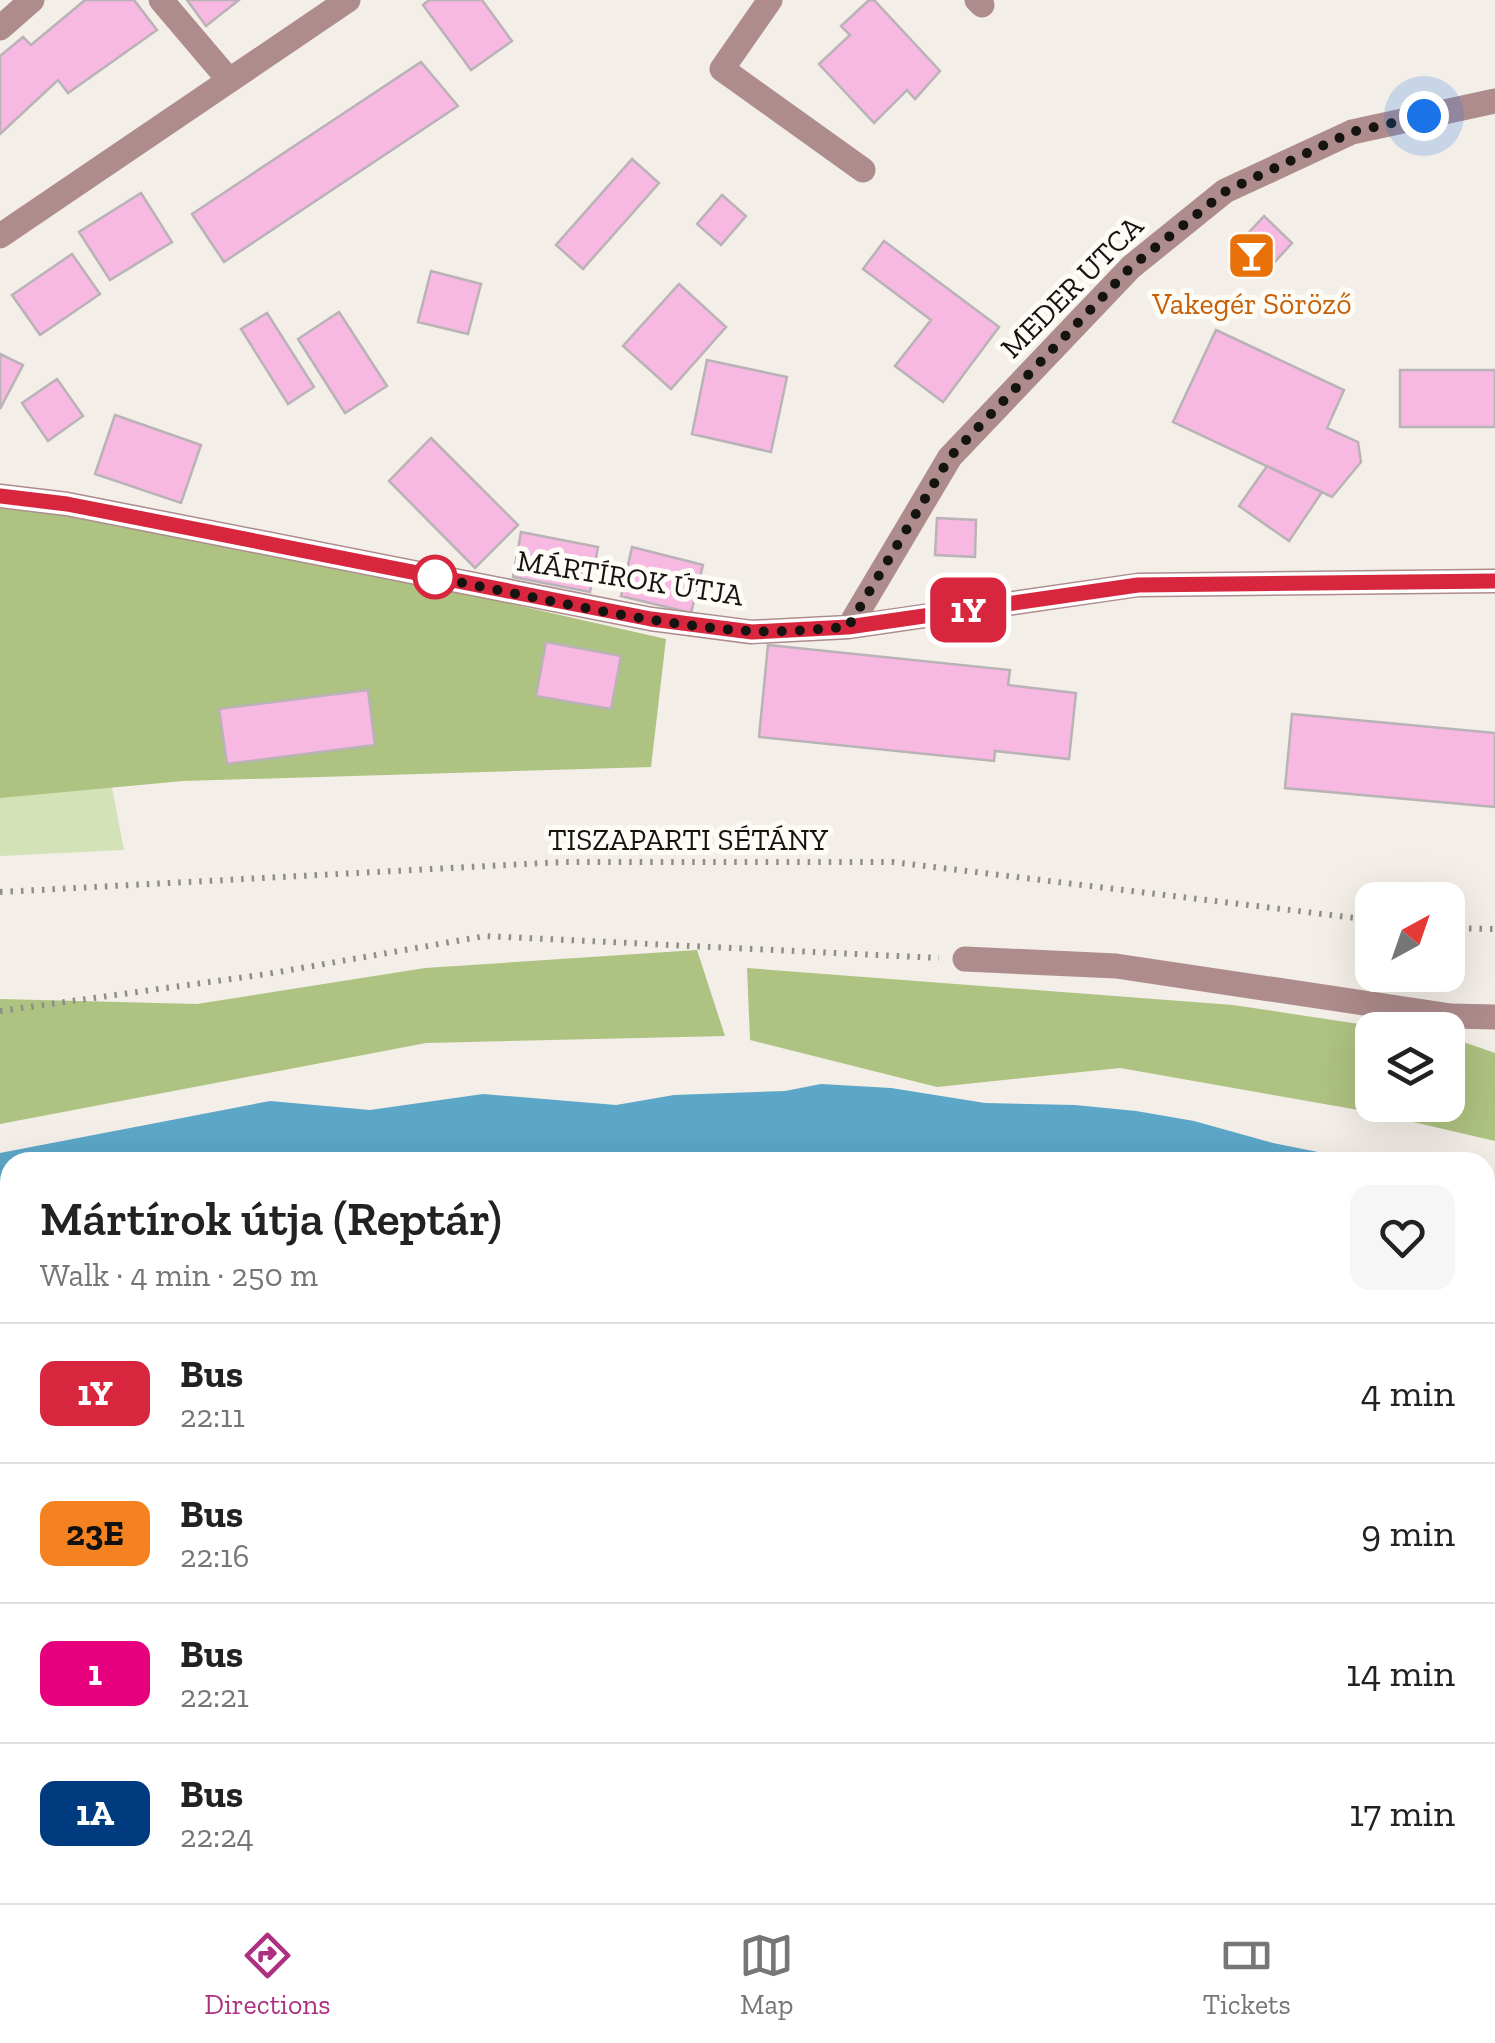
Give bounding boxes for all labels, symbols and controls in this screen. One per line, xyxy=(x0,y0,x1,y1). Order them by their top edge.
your location xyxy=(1399,91,1449,141)
street label: MEDER UTCA xyxy=(993,208,1151,366)
bar icon: Vakegér Söröző xyxy=(1226,229,1278,281)
place label: Vakegér Söröző xyxy=(1151,286,1352,322)
street label: MÁRTÍROK ÚTJA xyxy=(514,542,746,614)
unlabelled marker xyxy=(414,556,456,598)
line badge: 1Y xyxy=(923,578,1013,642)
text: 1Y xyxy=(950,589,986,631)
street label: TISZAPARTI SÉTÁNY xyxy=(548,822,829,858)
north arrow xyxy=(1355,882,1465,992)
map controls xyxy=(1355,882,1465,1122)
button: layers xyxy=(1355,1012,1465,1122)
button: heart xyxy=(1350,1185,1455,1290)
text: Mártírok útja (Reptár) xyxy=(40,1190,502,1247)
text: Walk · 4 min · 250 m xyxy=(40,1256,318,1294)
text: Bus xyxy=(180,1351,243,1397)
text: 4 min xyxy=(1361,1370,1455,1416)
text: 1Y xyxy=(77,1372,113,1414)
text: 22:11 xyxy=(180,1397,245,1435)
text: Bus xyxy=(180,1491,243,1537)
text: 9 min xyxy=(1361,1510,1455,1556)
text: 23E xyxy=(66,1512,124,1554)
text: 22:16 xyxy=(180,1537,249,1575)
text: Bus xyxy=(180,1631,243,1677)
text: 14 min xyxy=(1346,1650,1455,1696)
text: 1 xyxy=(88,1652,102,1694)
text: 22:21 xyxy=(180,1677,249,1715)
text: Bus xyxy=(180,1771,243,1817)
text: 17 min xyxy=(1349,1790,1455,1836)
text: 1A xyxy=(76,1792,114,1834)
text: 22:24 xyxy=(180,1817,254,1855)
tab: Directions xyxy=(204,1928,331,2021)
tab: Map xyxy=(739,1928,794,2021)
tab: Tickets xyxy=(1203,1928,1291,2021)

